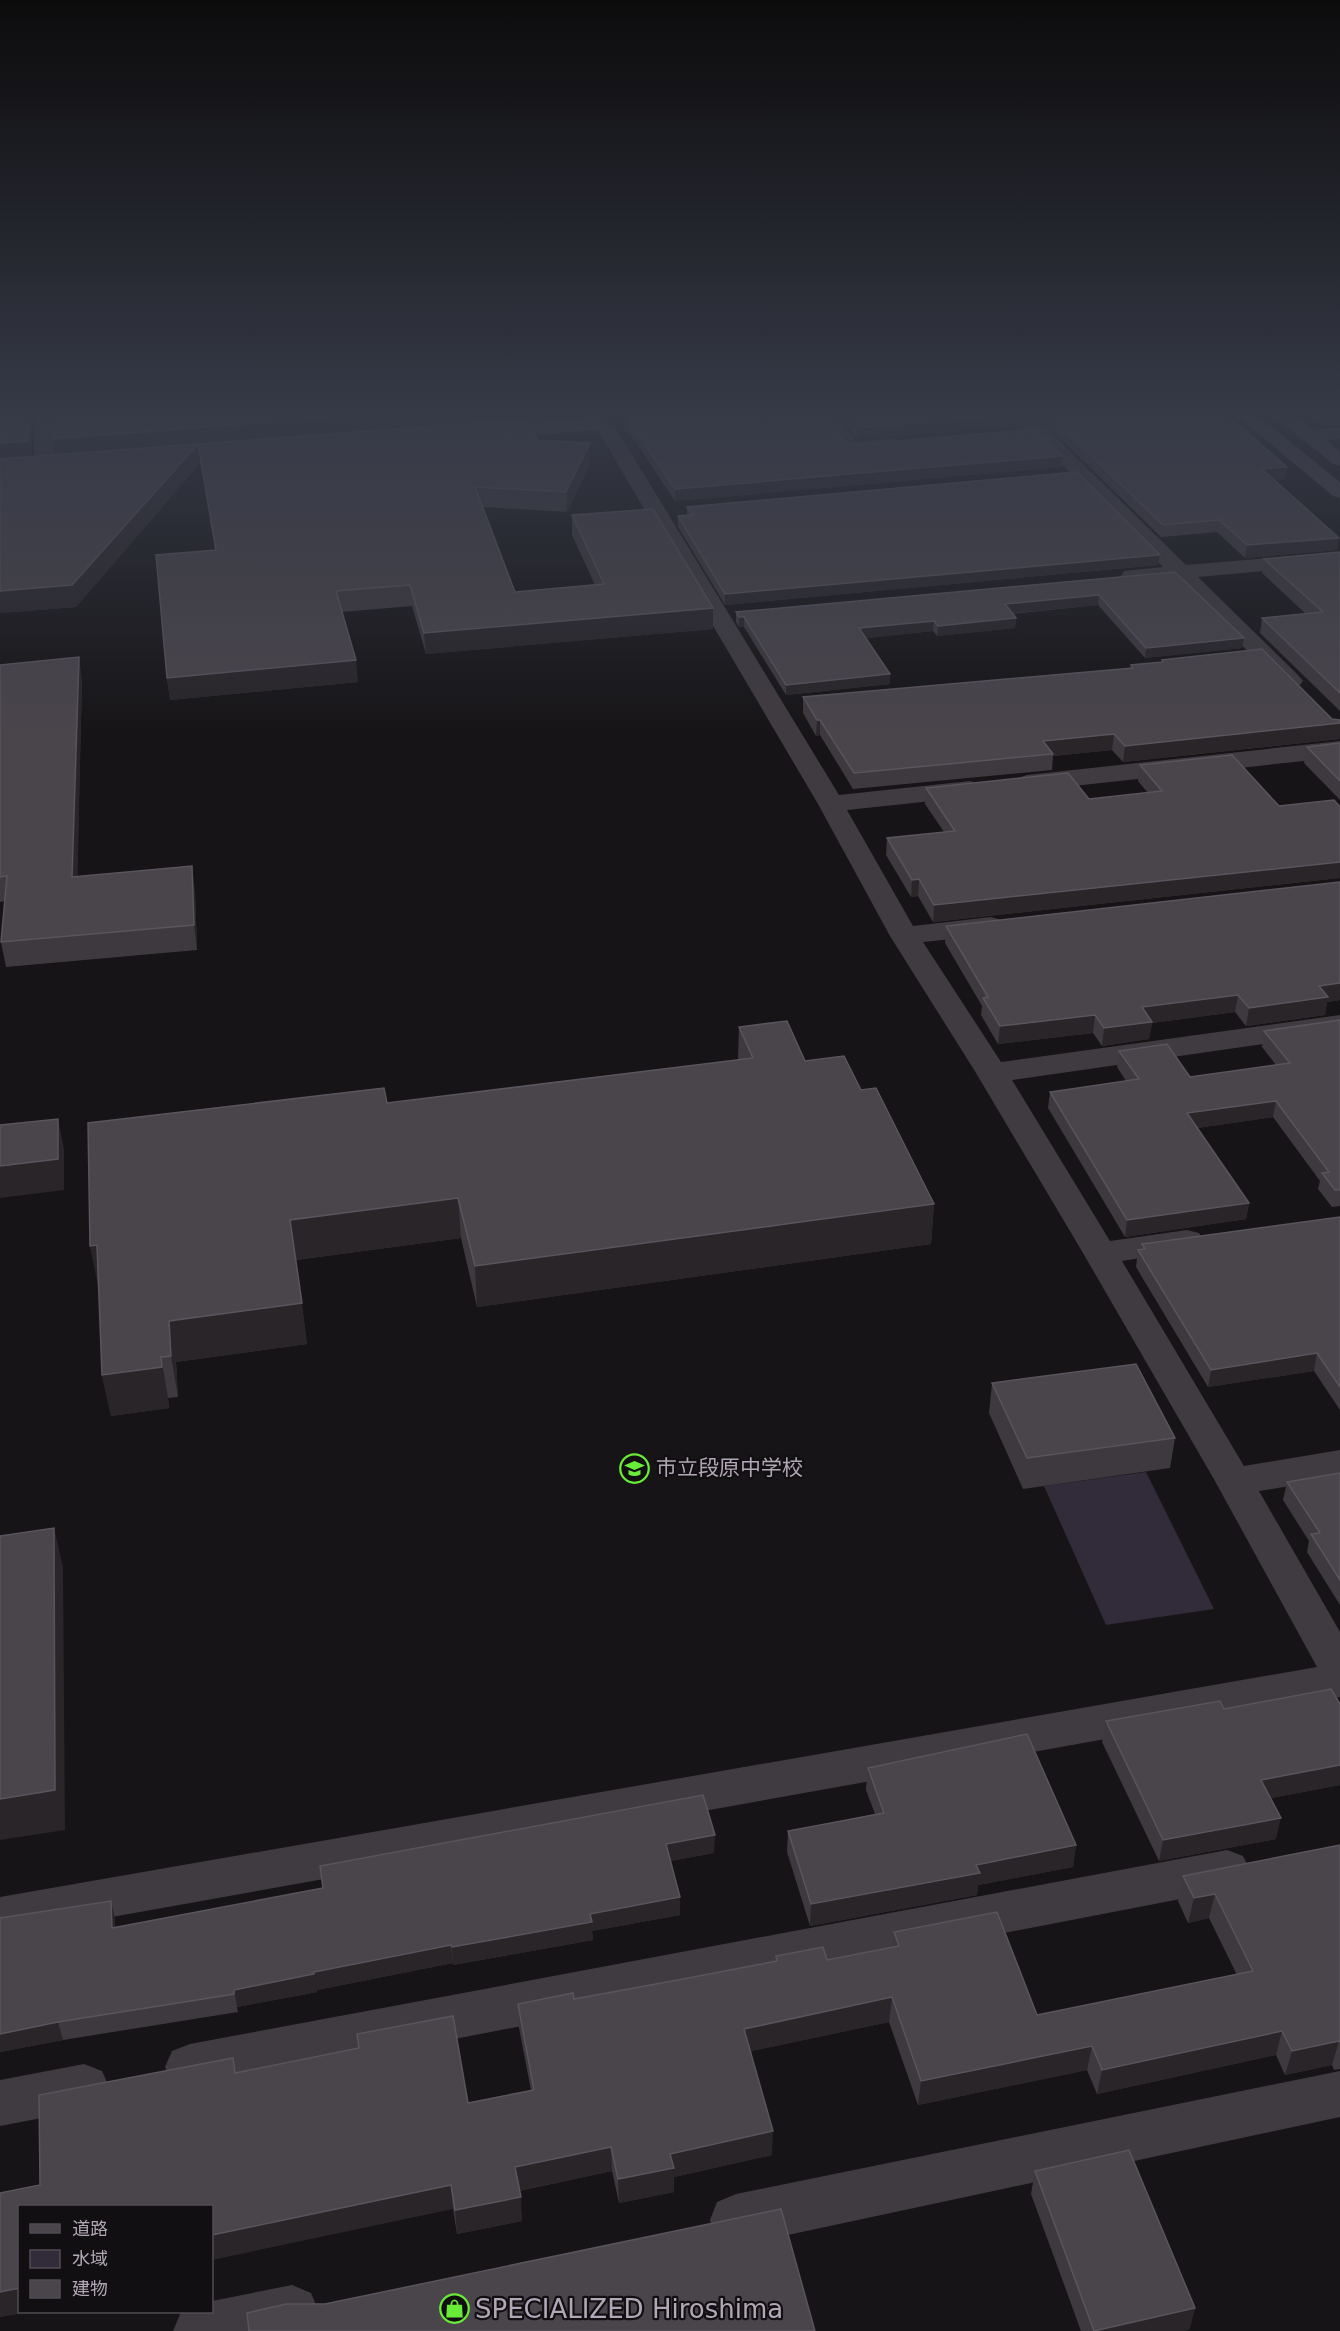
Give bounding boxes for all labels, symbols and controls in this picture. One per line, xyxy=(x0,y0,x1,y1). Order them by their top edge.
school or university icon: 市立段原中学校 xyxy=(619,1452,651,1484)
place label: 市立段原中学校 xyxy=(656,1456,803,1480)
legend xyxy=(18,2205,213,2313)
text: 道路 xyxy=(72,2218,108,2239)
text: 水域 xyxy=(72,2248,108,2269)
text: 建物 xyxy=(72,2278,108,2299)
shop icon: SPECIALIZED Hiroshima xyxy=(438,2293,470,2325)
place label: SPECIALIZED Hiroshima xyxy=(475,2294,783,2324)

